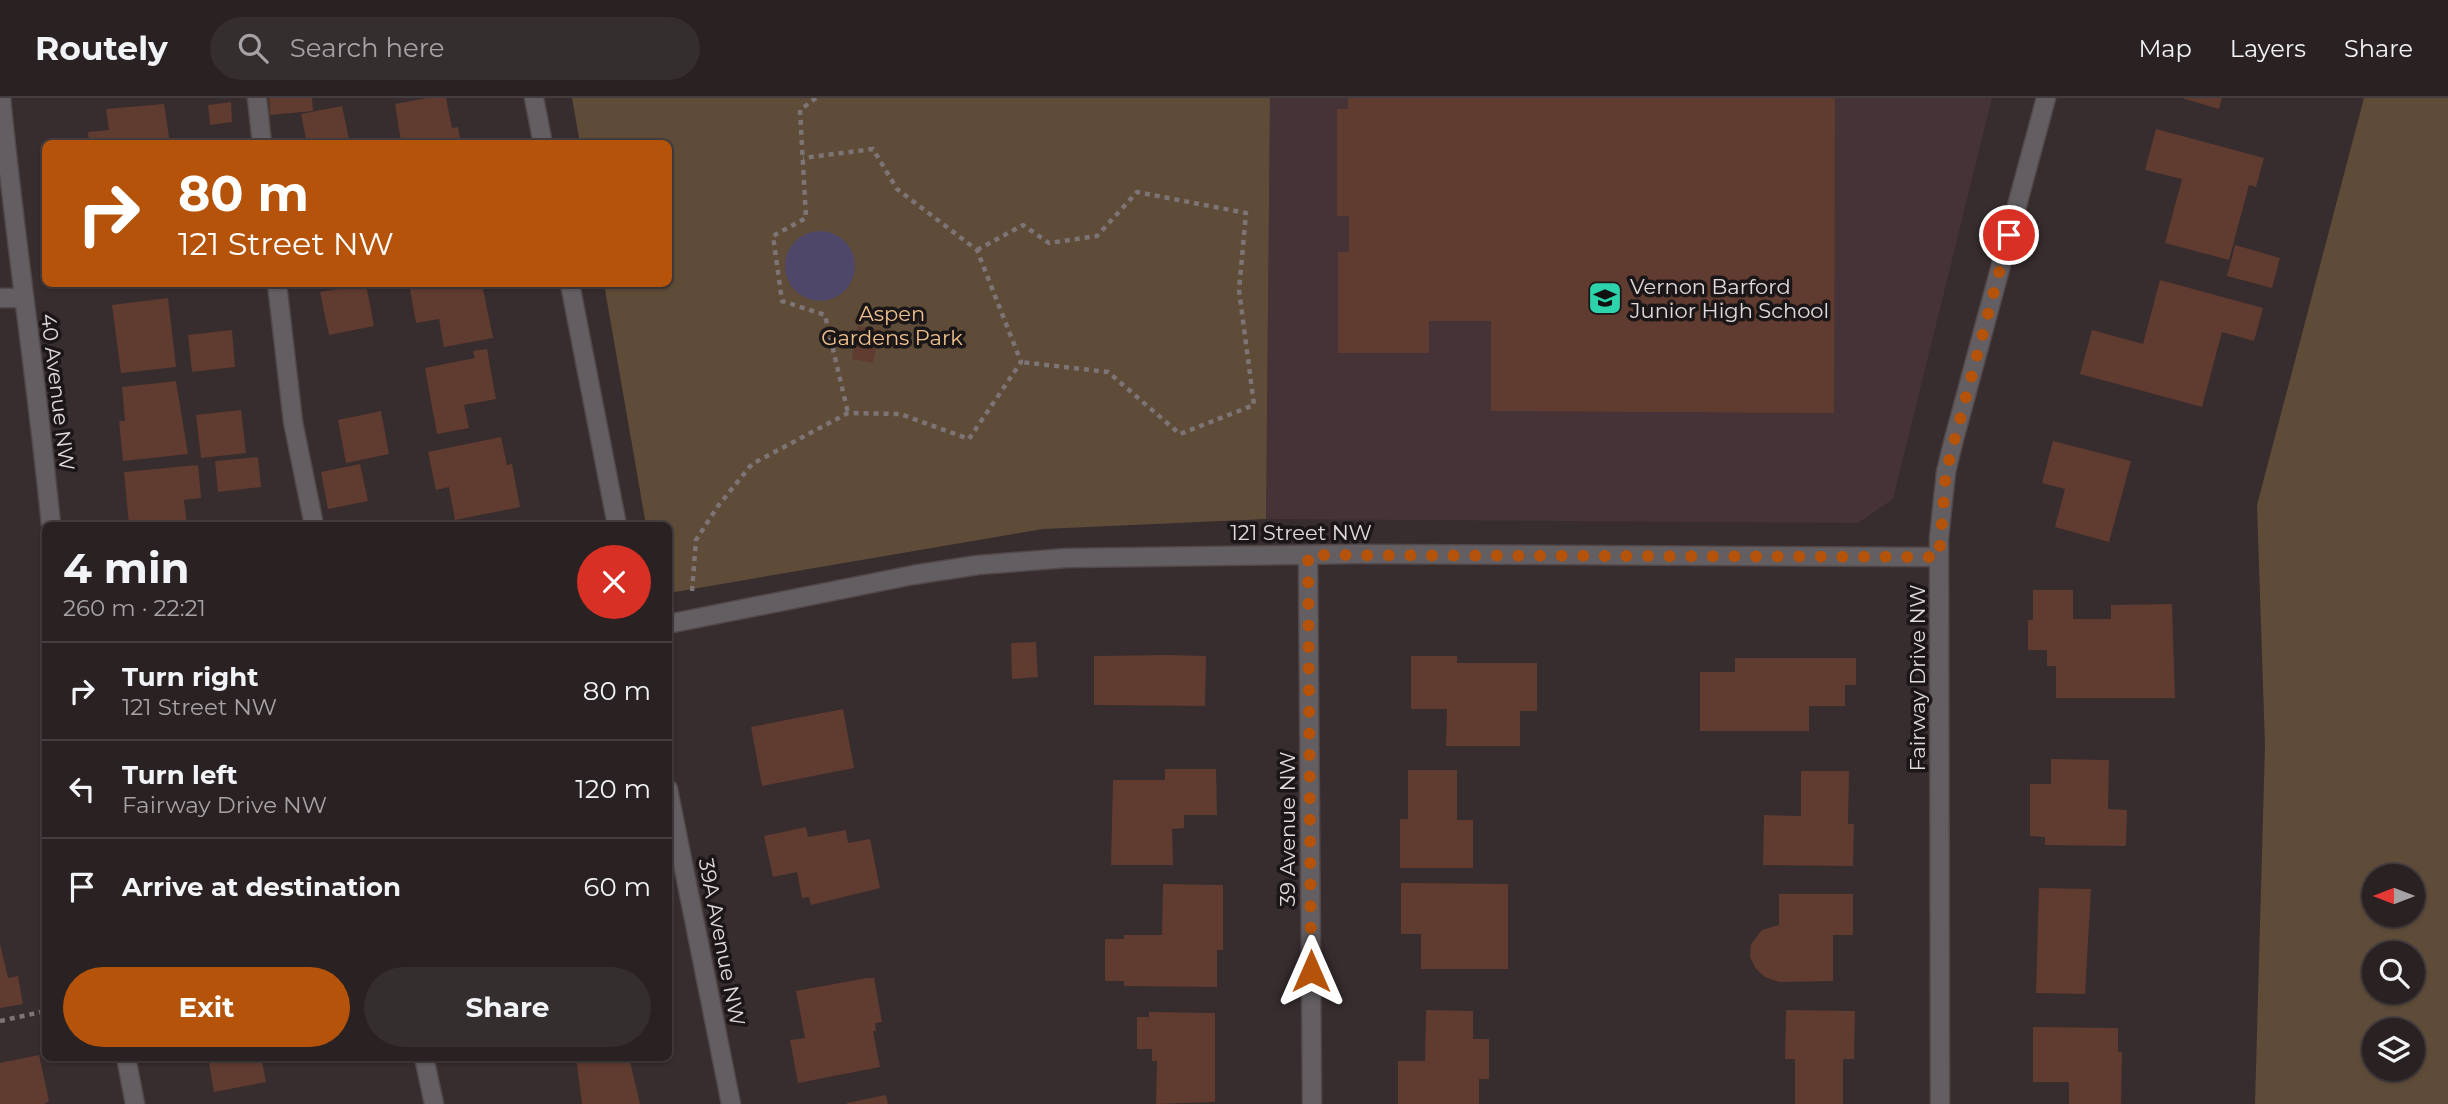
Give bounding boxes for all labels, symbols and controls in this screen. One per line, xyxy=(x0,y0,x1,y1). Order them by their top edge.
search box xyxy=(210,17,700,80)
text: Routely xyxy=(35,28,168,68)
icon: search xyxy=(234,29,272,67)
text: Search here xyxy=(290,32,445,64)
text: Map xyxy=(2138,34,2192,63)
text: Layers xyxy=(2230,34,2306,63)
text: Share xyxy=(2344,34,2413,63)
text: 80 m xyxy=(178,164,309,223)
icon: right xyxy=(63,168,154,259)
pin xyxy=(1979,205,2039,265)
icon: arrive xyxy=(1990,216,2028,254)
text: 121 Street NW xyxy=(178,224,394,263)
place label: Vernon Barford Junior High School xyxy=(1629,274,1829,323)
school or university icon: Vernon Barford Junior High School xyxy=(1586,279,1624,317)
park label: Aspen Gardens Park xyxy=(821,301,963,350)
street label: 40 Avenue NW xyxy=(36,312,80,472)
street label: 121 Street NW xyxy=(1230,520,1372,545)
text: 4 min xyxy=(63,542,190,594)
button: close xyxy=(577,545,651,619)
street label: Fairway Drive NW xyxy=(1905,584,1930,772)
text: 260 m · 22:21 xyxy=(63,594,206,622)
text: Turn right xyxy=(122,661,258,693)
icon: right xyxy=(63,672,101,710)
text: 80 m xyxy=(583,675,651,707)
text: 121 Street NW xyxy=(122,693,277,721)
street label: 39 Avenue NW xyxy=(1275,752,1300,906)
text: Turn left xyxy=(122,759,238,791)
icon: left xyxy=(63,770,101,808)
text: 120 m xyxy=(575,773,651,805)
text: Fairway Drive NW xyxy=(122,791,327,819)
street label: 39A Avenue NW xyxy=(694,856,750,1028)
north arrow xyxy=(2362,864,2426,928)
map controls xyxy=(2362,864,2425,1081)
icon: arrive xyxy=(63,868,101,906)
text: Arrive at destination xyxy=(122,871,401,903)
text: 60 m xyxy=(584,871,651,903)
position arrow xyxy=(1274,934,1348,1008)
button: search xyxy=(2362,941,2425,1004)
button: Exit xyxy=(63,967,350,1047)
button: Share xyxy=(364,967,651,1047)
button: layers xyxy=(2362,1018,2425,1081)

